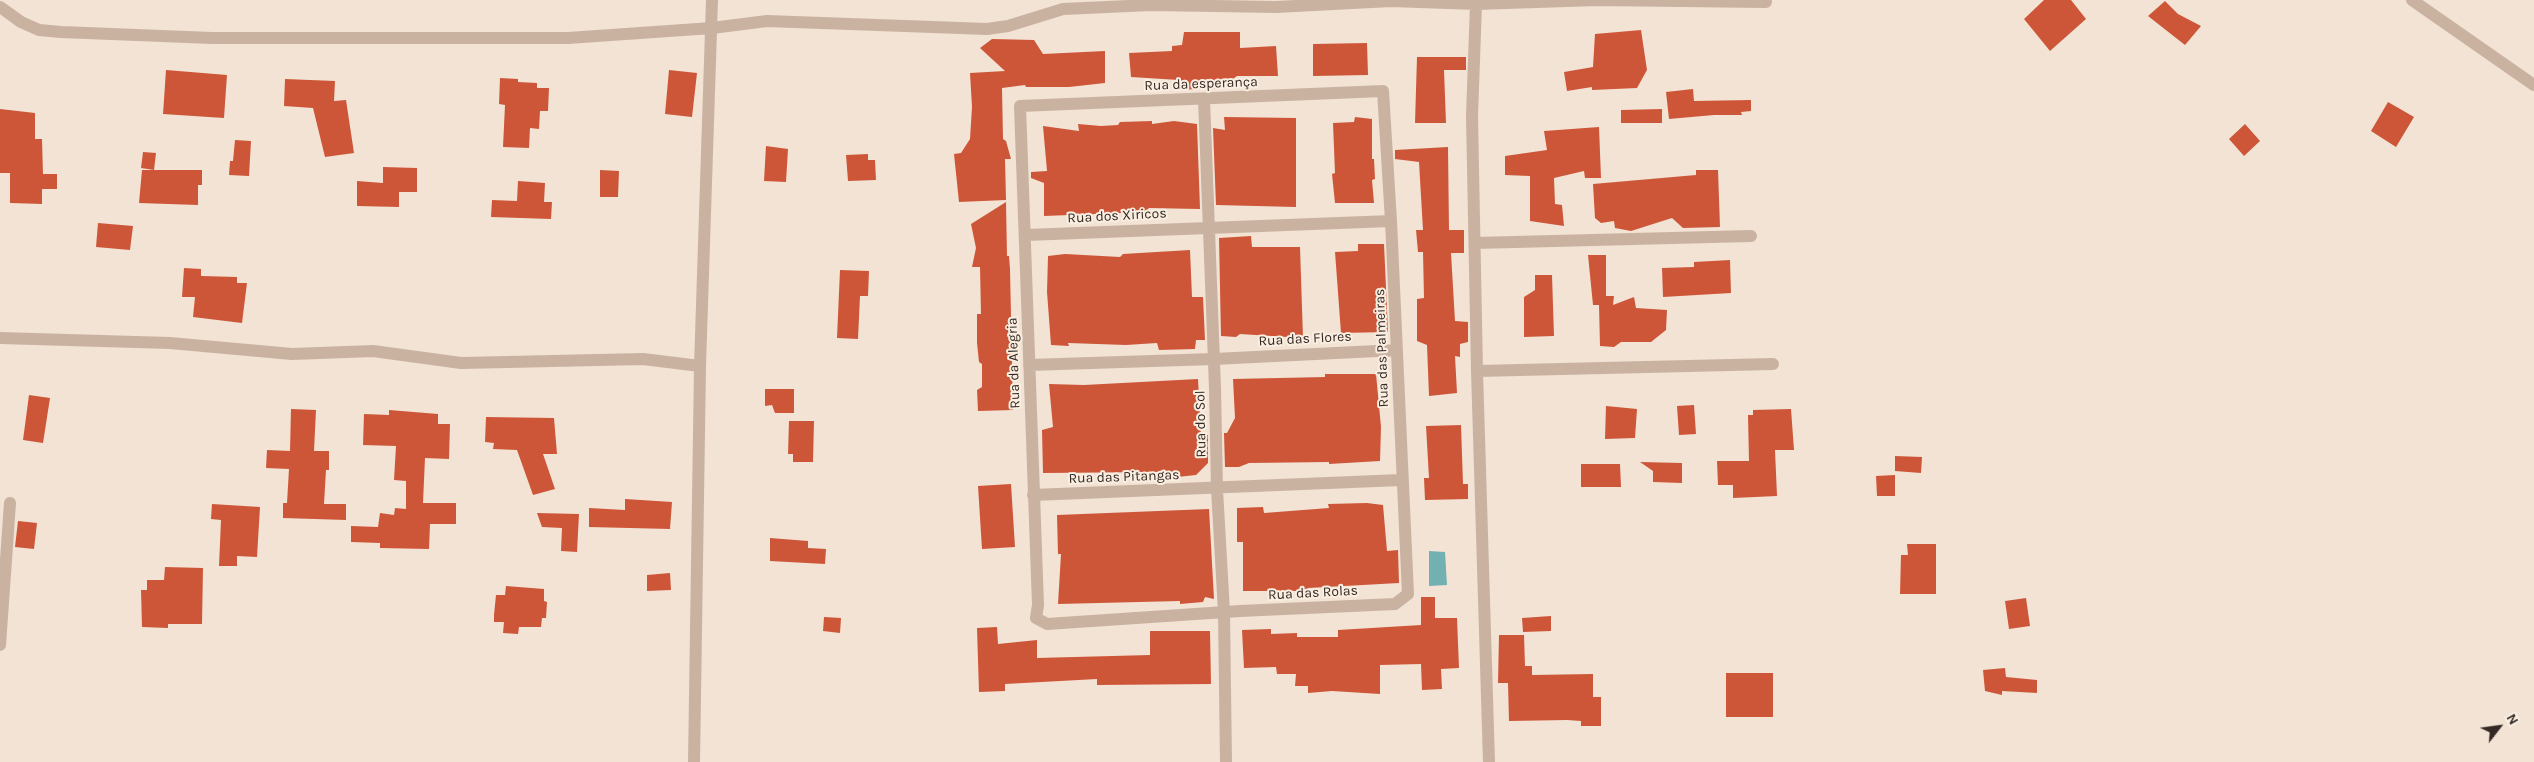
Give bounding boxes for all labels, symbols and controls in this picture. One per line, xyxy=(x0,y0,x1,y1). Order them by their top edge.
street label: Rua da esperança xyxy=(1144,74,1258,94)
street label: Rua dos Xiricos xyxy=(1067,205,1167,227)
street label: Rua das Palmeiras xyxy=(1372,288,1392,408)
street label: Rua da Alegria xyxy=(1004,317,1024,409)
street label: Rua das Flores xyxy=(1258,328,1352,350)
street label: Rua do Sol xyxy=(1192,390,1210,458)
street label: Rua das Pitangas xyxy=(1068,467,1180,487)
street label: Rua das Rolas xyxy=(1268,582,1358,604)
north arrow xyxy=(2474,702,2524,752)
text: N xyxy=(2503,711,2522,728)

